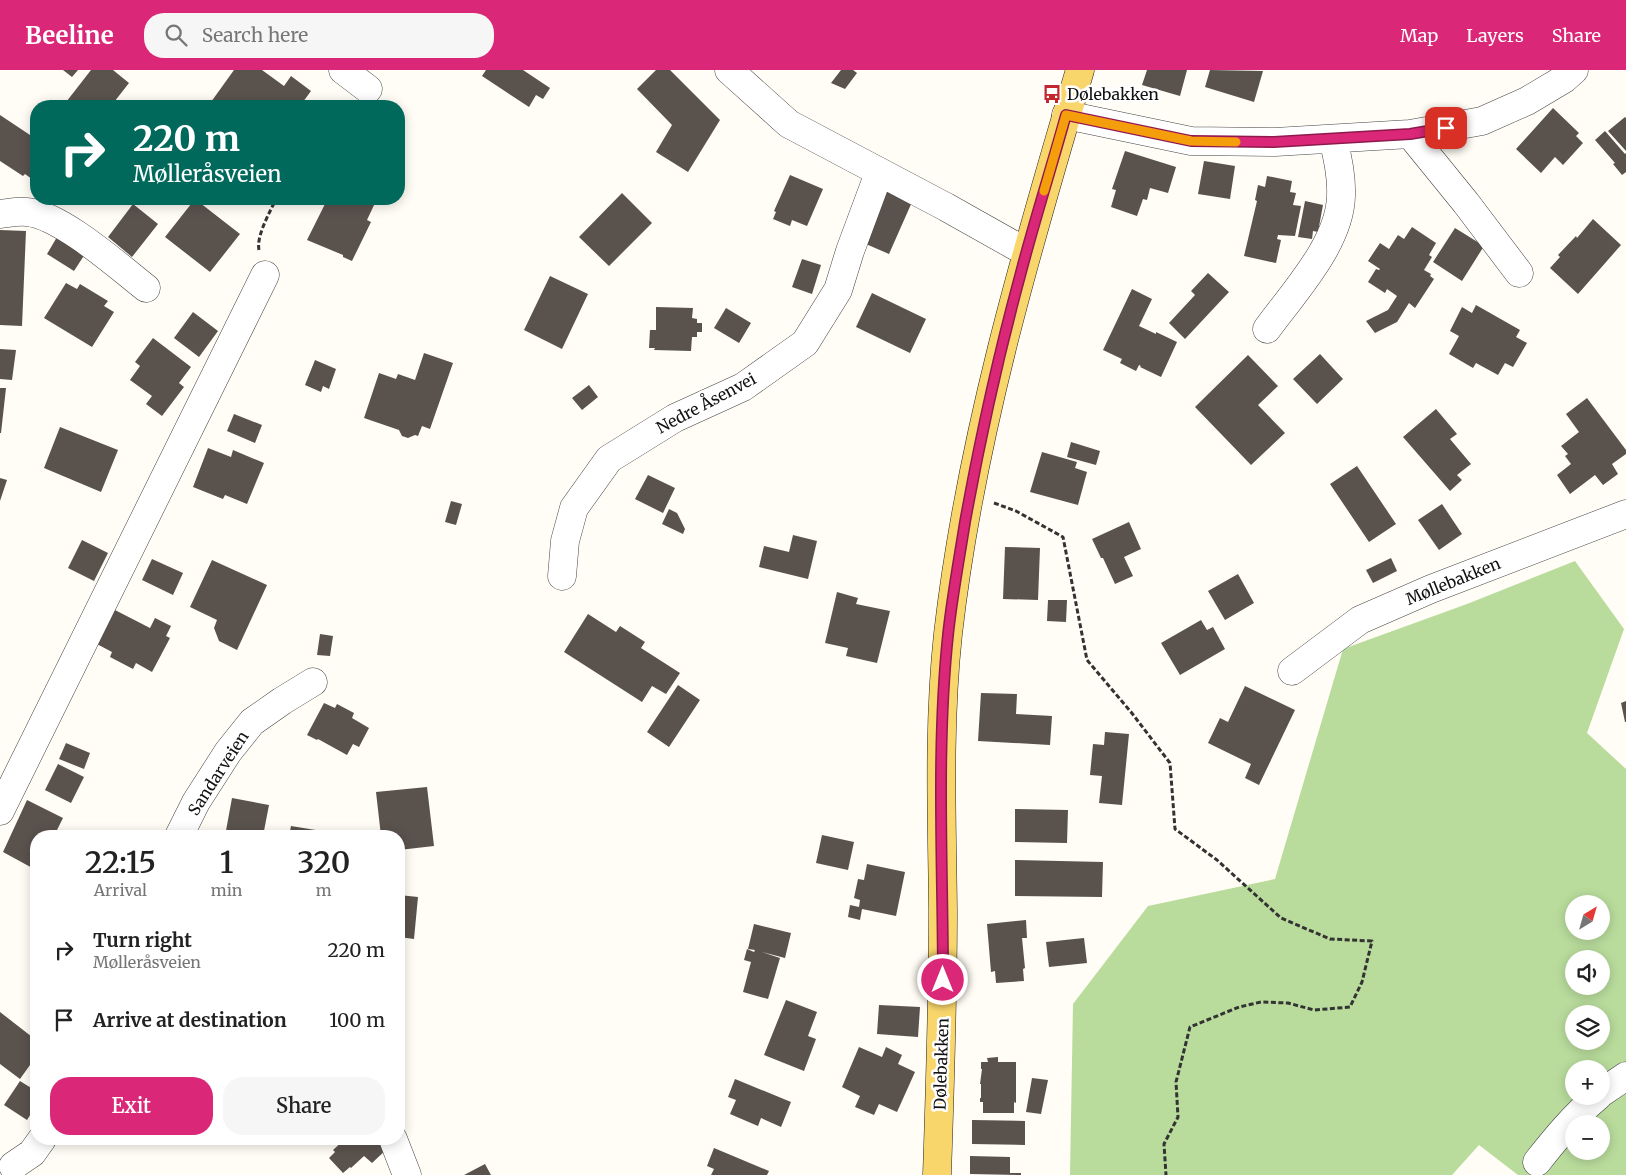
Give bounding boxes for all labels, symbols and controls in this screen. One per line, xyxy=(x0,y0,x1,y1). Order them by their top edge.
search box xyxy=(144,13,494,58)
text: Beeline xyxy=(25,20,114,51)
icon: search xyxy=(162,21,190,49)
text: Search here xyxy=(202,23,308,47)
text: Map xyxy=(1400,24,1438,47)
text: Layers xyxy=(1466,24,1524,47)
text: Share xyxy=(1552,24,1601,47)
bus stop icon: Dølebakken xyxy=(1041,83,1063,105)
place label: Dølebakken xyxy=(1067,84,1159,104)
pin xyxy=(1425,107,1467,149)
icon: arrive xyxy=(1432,114,1460,142)
text: 220 m xyxy=(133,117,240,161)
icon: right xyxy=(50,120,115,185)
text: Mølleråsveien xyxy=(133,160,281,188)
street label: Nedre Åsenvei xyxy=(652,368,759,438)
street label: Møllebakken xyxy=(1403,553,1504,609)
street label: Sandarveien xyxy=(183,727,253,819)
text: 22:15 xyxy=(85,843,156,881)
text: 1 xyxy=(220,843,233,881)
text: 320 xyxy=(297,843,350,881)
text: Arrival xyxy=(94,880,147,900)
text: min xyxy=(211,880,242,900)
text: m xyxy=(316,880,332,900)
north arrow xyxy=(1565,895,1610,940)
map controls xyxy=(1565,895,1610,1160)
text: Turn right xyxy=(93,928,192,952)
icon: right xyxy=(50,936,78,964)
text: 220 m xyxy=(328,938,385,962)
button: sound xyxy=(1565,950,1610,995)
text: Mølleråsveien xyxy=(93,952,201,972)
position arrow xyxy=(916,953,968,1005)
button: layers xyxy=(1565,1005,1610,1050)
icon: arrive xyxy=(50,1006,78,1034)
text: Arrive at destination xyxy=(93,1008,287,1032)
text: 100 m xyxy=(329,1008,385,1032)
street label: Dølebakken xyxy=(929,1017,953,1110)
button: + xyxy=(1565,1060,1610,1105)
button: Exit xyxy=(50,1077,213,1135)
button: Share xyxy=(223,1077,385,1135)
button: − xyxy=(1565,1115,1610,1160)

